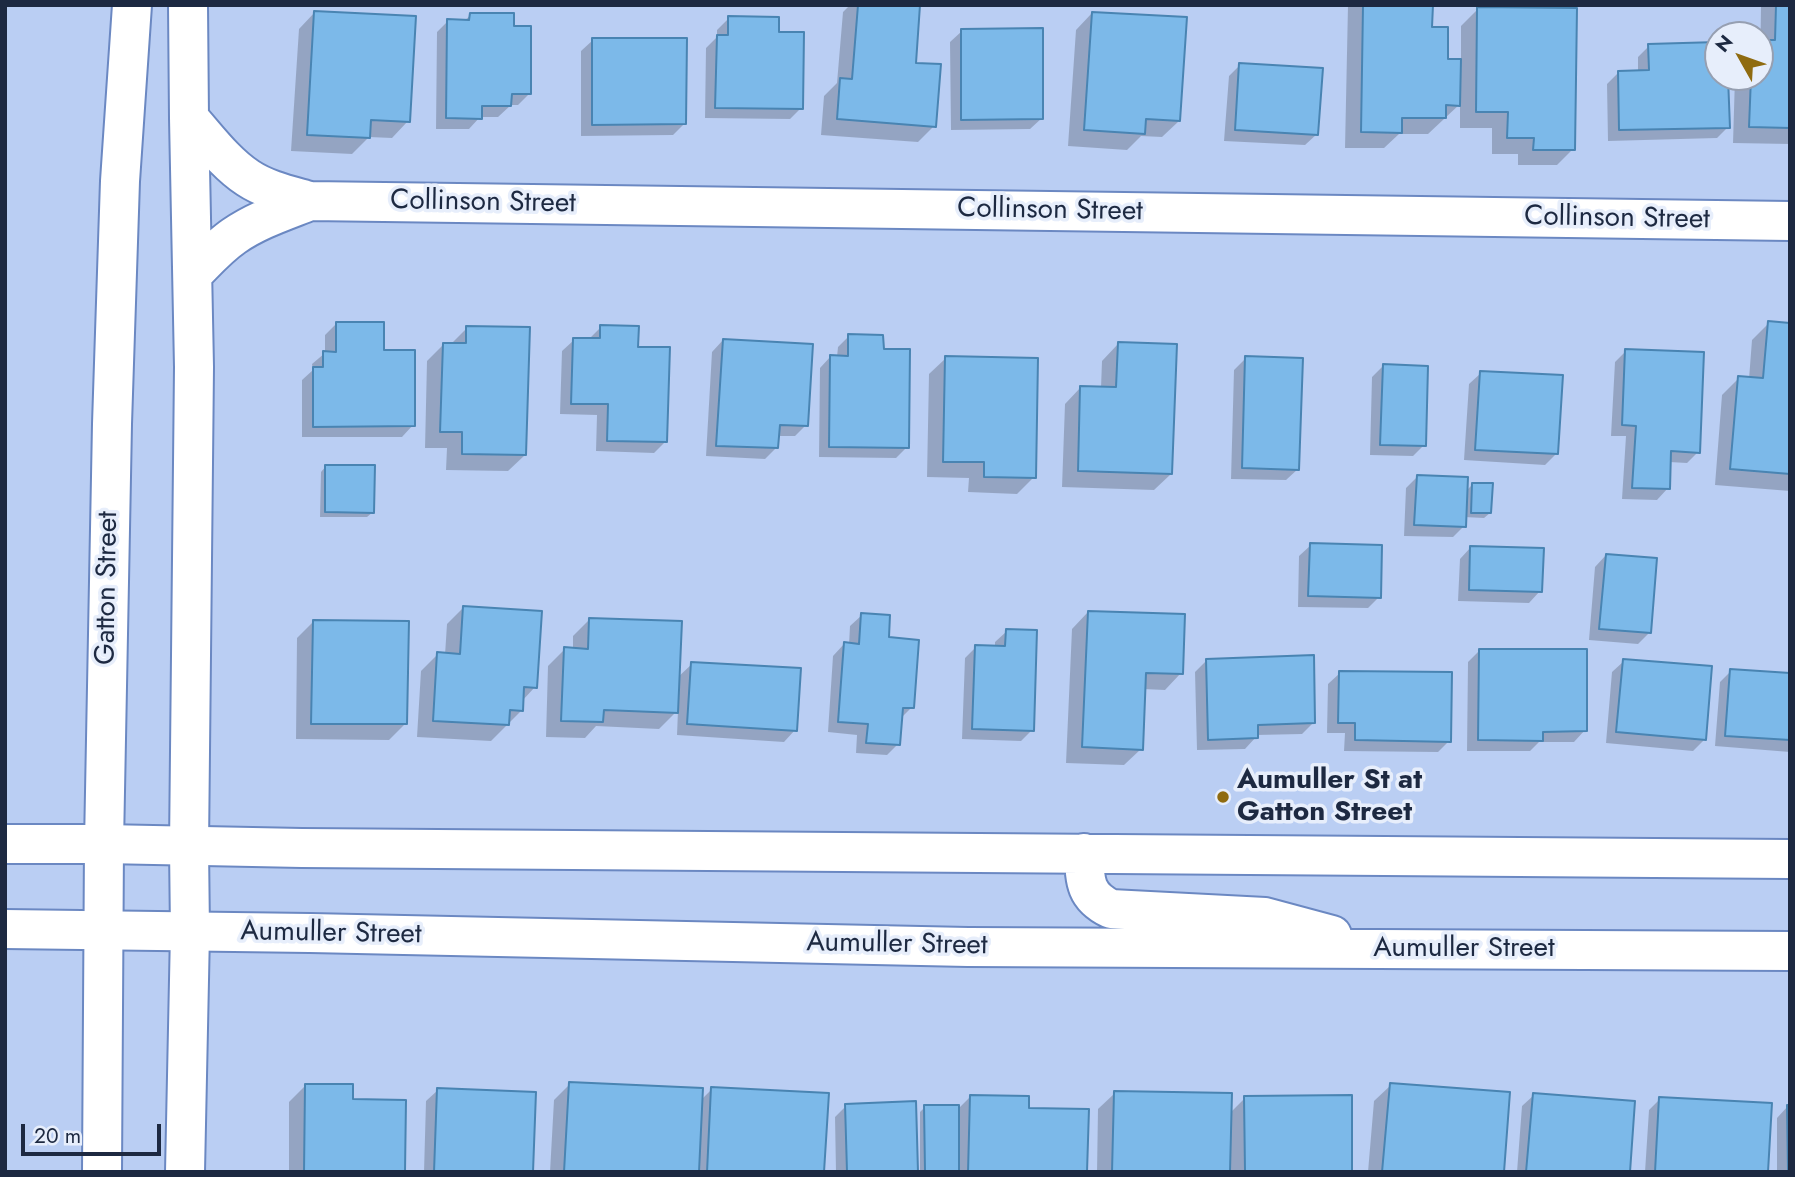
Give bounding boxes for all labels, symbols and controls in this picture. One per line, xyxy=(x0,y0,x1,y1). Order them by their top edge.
north arrow xyxy=(1704,21,1774,91)
text: N xyxy=(1709,29,1739,58)
street label: Collinson Street xyxy=(390,185,576,221)
street label: Collinson Street xyxy=(957,193,1143,229)
street label: Collinson Street xyxy=(1524,201,1710,237)
street label: Gatton Street xyxy=(90,511,126,665)
place label: Aumuller St at Gatton Street xyxy=(1237,764,1422,830)
marker: Aumuller St at Gatton Street xyxy=(1215,789,1231,805)
street label: Aumuller Street xyxy=(240,916,422,952)
street label: Aumuller Street xyxy=(806,927,988,963)
street label: Aumuller Street xyxy=(1373,932,1555,966)
scale bar xyxy=(24,1110,164,1154)
text: 20 m xyxy=(34,1121,81,1151)

